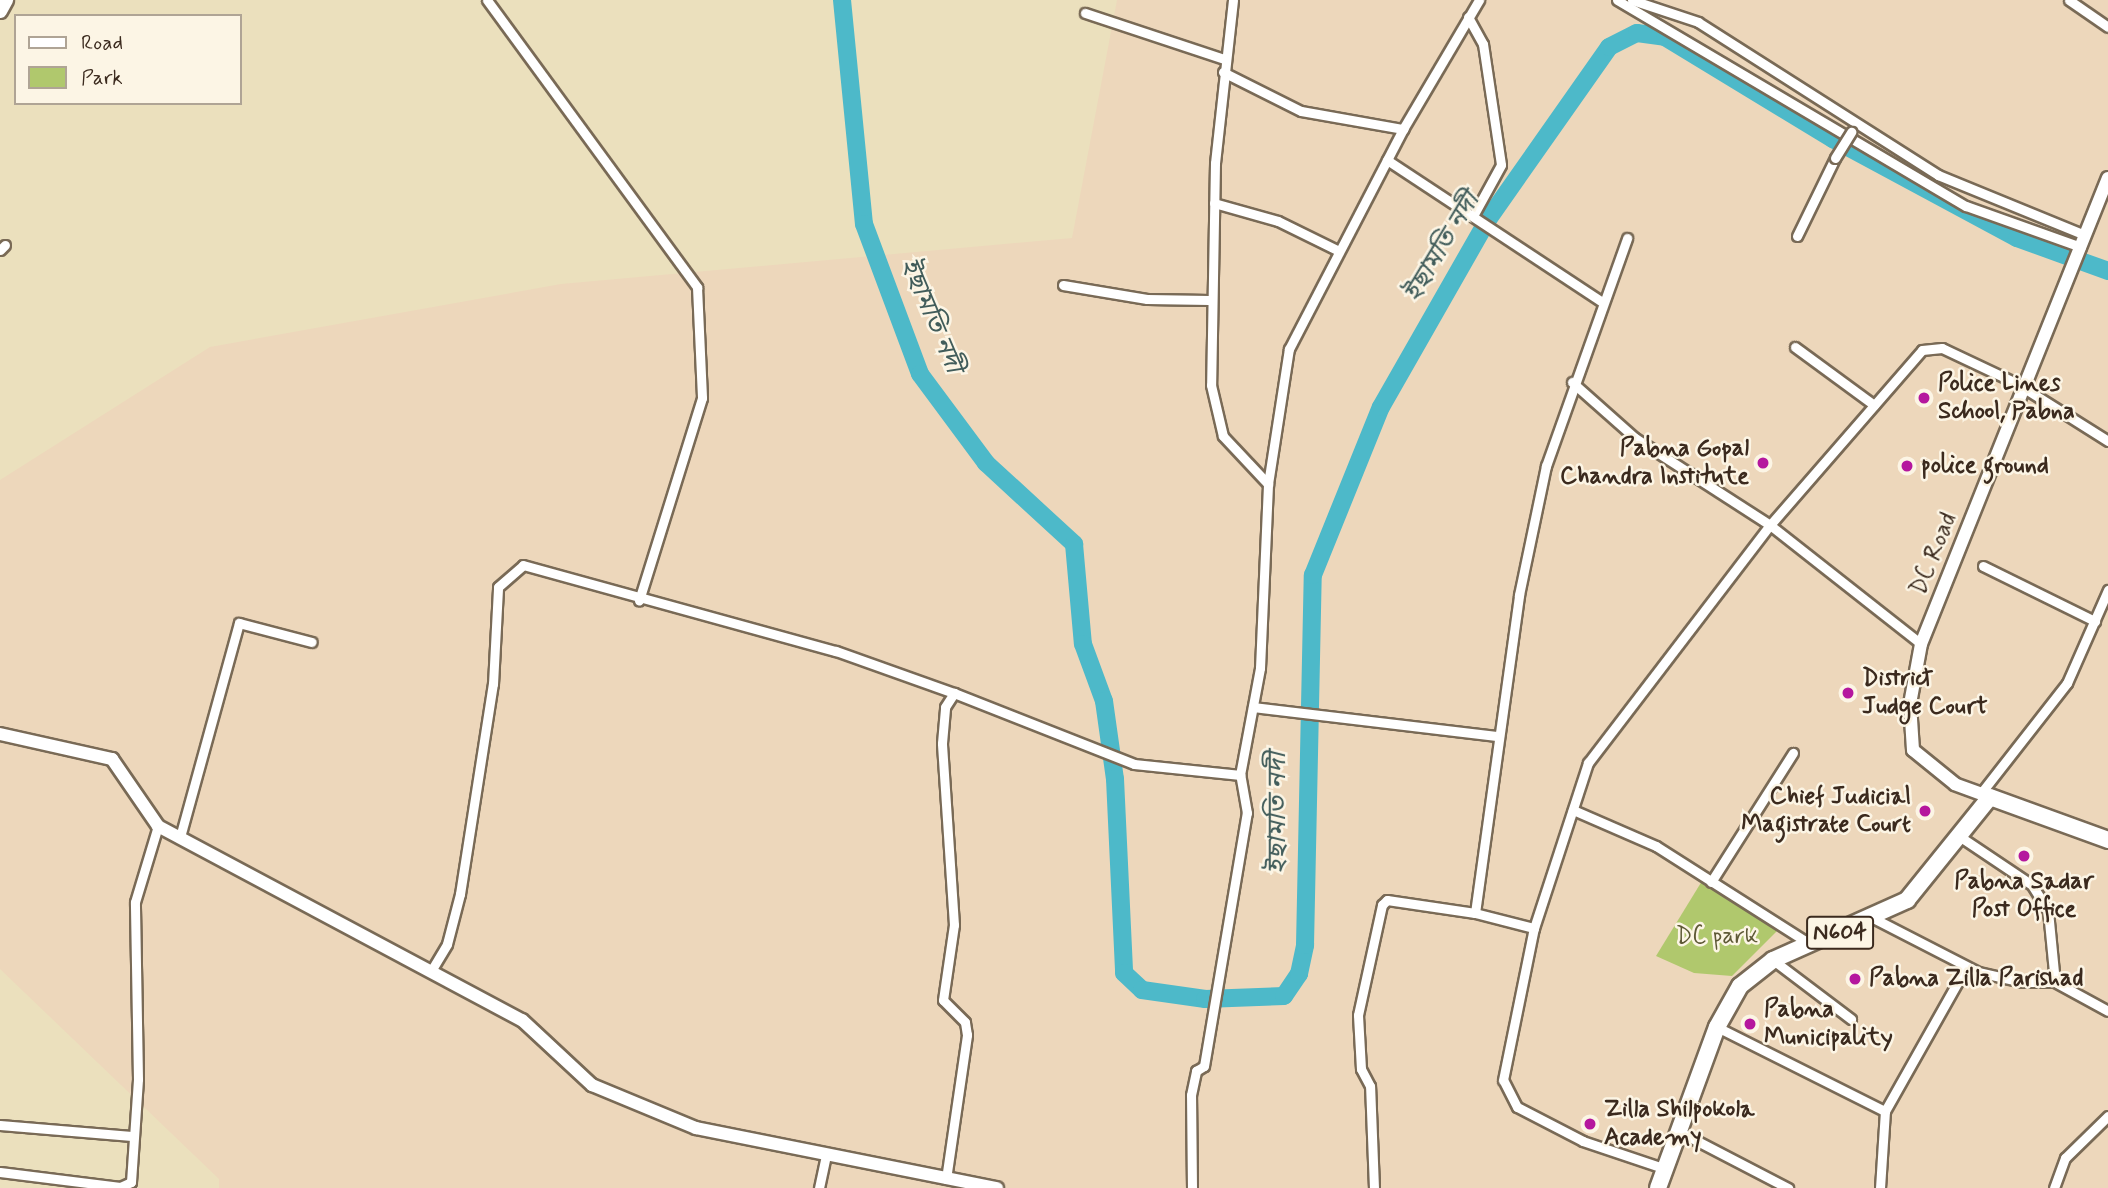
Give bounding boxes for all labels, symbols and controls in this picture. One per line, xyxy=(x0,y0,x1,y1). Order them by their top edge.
legend xyxy=(14,14,242,105)
text: Road xyxy=(81,29,123,57)
text: Park xyxy=(81,64,123,92)
water label: ইছামতি নদী xyxy=(1398,188,1488,308)
water label: ইছামতি নদী xyxy=(892,254,968,378)
place label: Police Lines School, Pabna xyxy=(1938,370,2082,426)
marker: Police Lines School, Pabna xyxy=(1916,390,1932,406)
place label: Pabna Gopal Chandra Institute xyxy=(1555,435,1749,491)
place label: police ground xyxy=(1921,452,2048,480)
marker: Pabna Gopal Chandra Institute xyxy=(1755,455,1771,471)
marker: police ground xyxy=(1899,458,1915,474)
street label: DC Road xyxy=(1905,509,1963,599)
place label: District Judge Court xyxy=(1862,665,1986,721)
marker: District Judge Court xyxy=(1840,685,1856,701)
water label: ইছামতি নদী xyxy=(1263,752,1295,874)
place label: Chief Judicial Magistrate Court xyxy=(1739,783,1911,839)
marker: Chief Judicial Magistrate Court xyxy=(1917,803,1933,819)
marker: Pabna Sadar Post Office xyxy=(2016,848,2032,864)
place label: Pabna Sadar Post Office xyxy=(1955,868,2093,924)
road number: N604 xyxy=(1805,914,1875,952)
park label: DC park xyxy=(1677,923,1757,951)
place label: Pabna Zilla Parishad xyxy=(1869,965,2083,993)
marker: Pabna Zilla Parishad xyxy=(1847,971,1863,987)
place label: Pabna Municipality xyxy=(1764,996,1893,1052)
marker: Pabna Municipality xyxy=(1742,1016,1758,1032)
place label: Zilla Shilpokola Academy xyxy=(1604,1096,1751,1152)
marker: Zilla Shilpokola Academy xyxy=(1582,1116,1598,1132)

